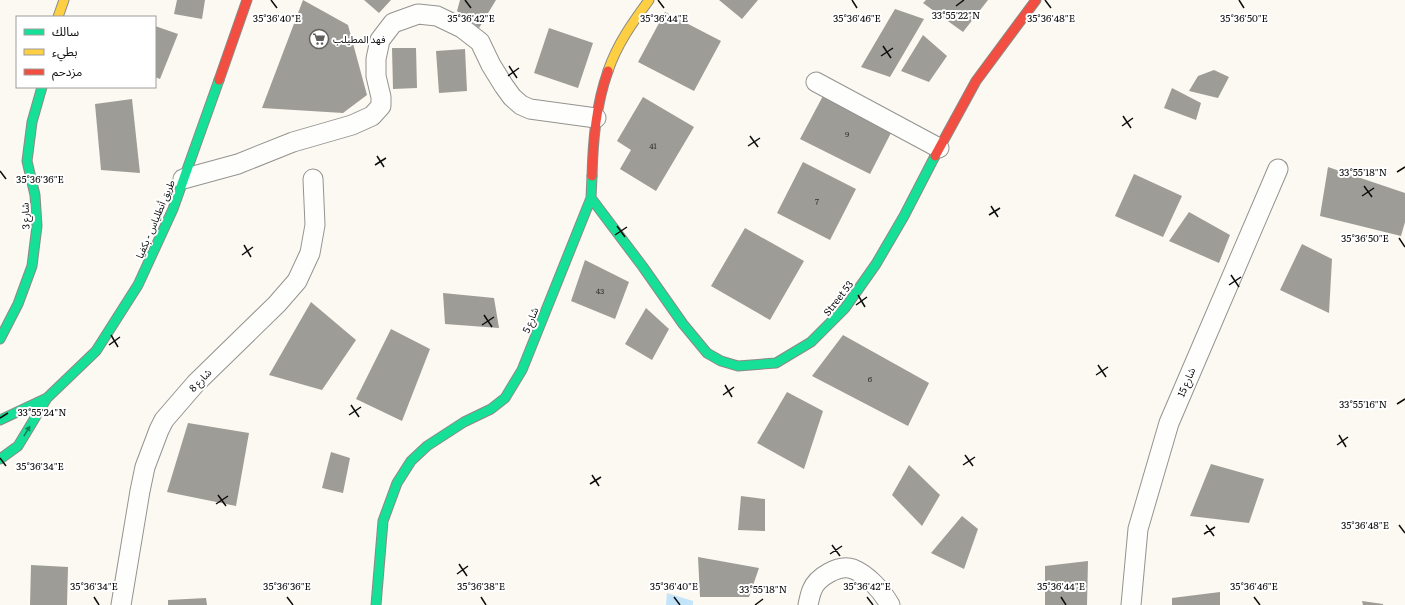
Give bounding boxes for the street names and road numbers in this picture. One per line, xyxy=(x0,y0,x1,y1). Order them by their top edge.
street label: طريق أنطلياس - بكفيا xyxy=(131,177,178,261)
street label: شارع 3 xyxy=(17,202,33,230)
street label: Street 53 xyxy=(819,277,856,319)
street label: شارع 5 xyxy=(518,305,542,335)
street label: شارع 8 xyxy=(185,365,215,395)
street label: شارع 15 xyxy=(1173,365,1199,399)

